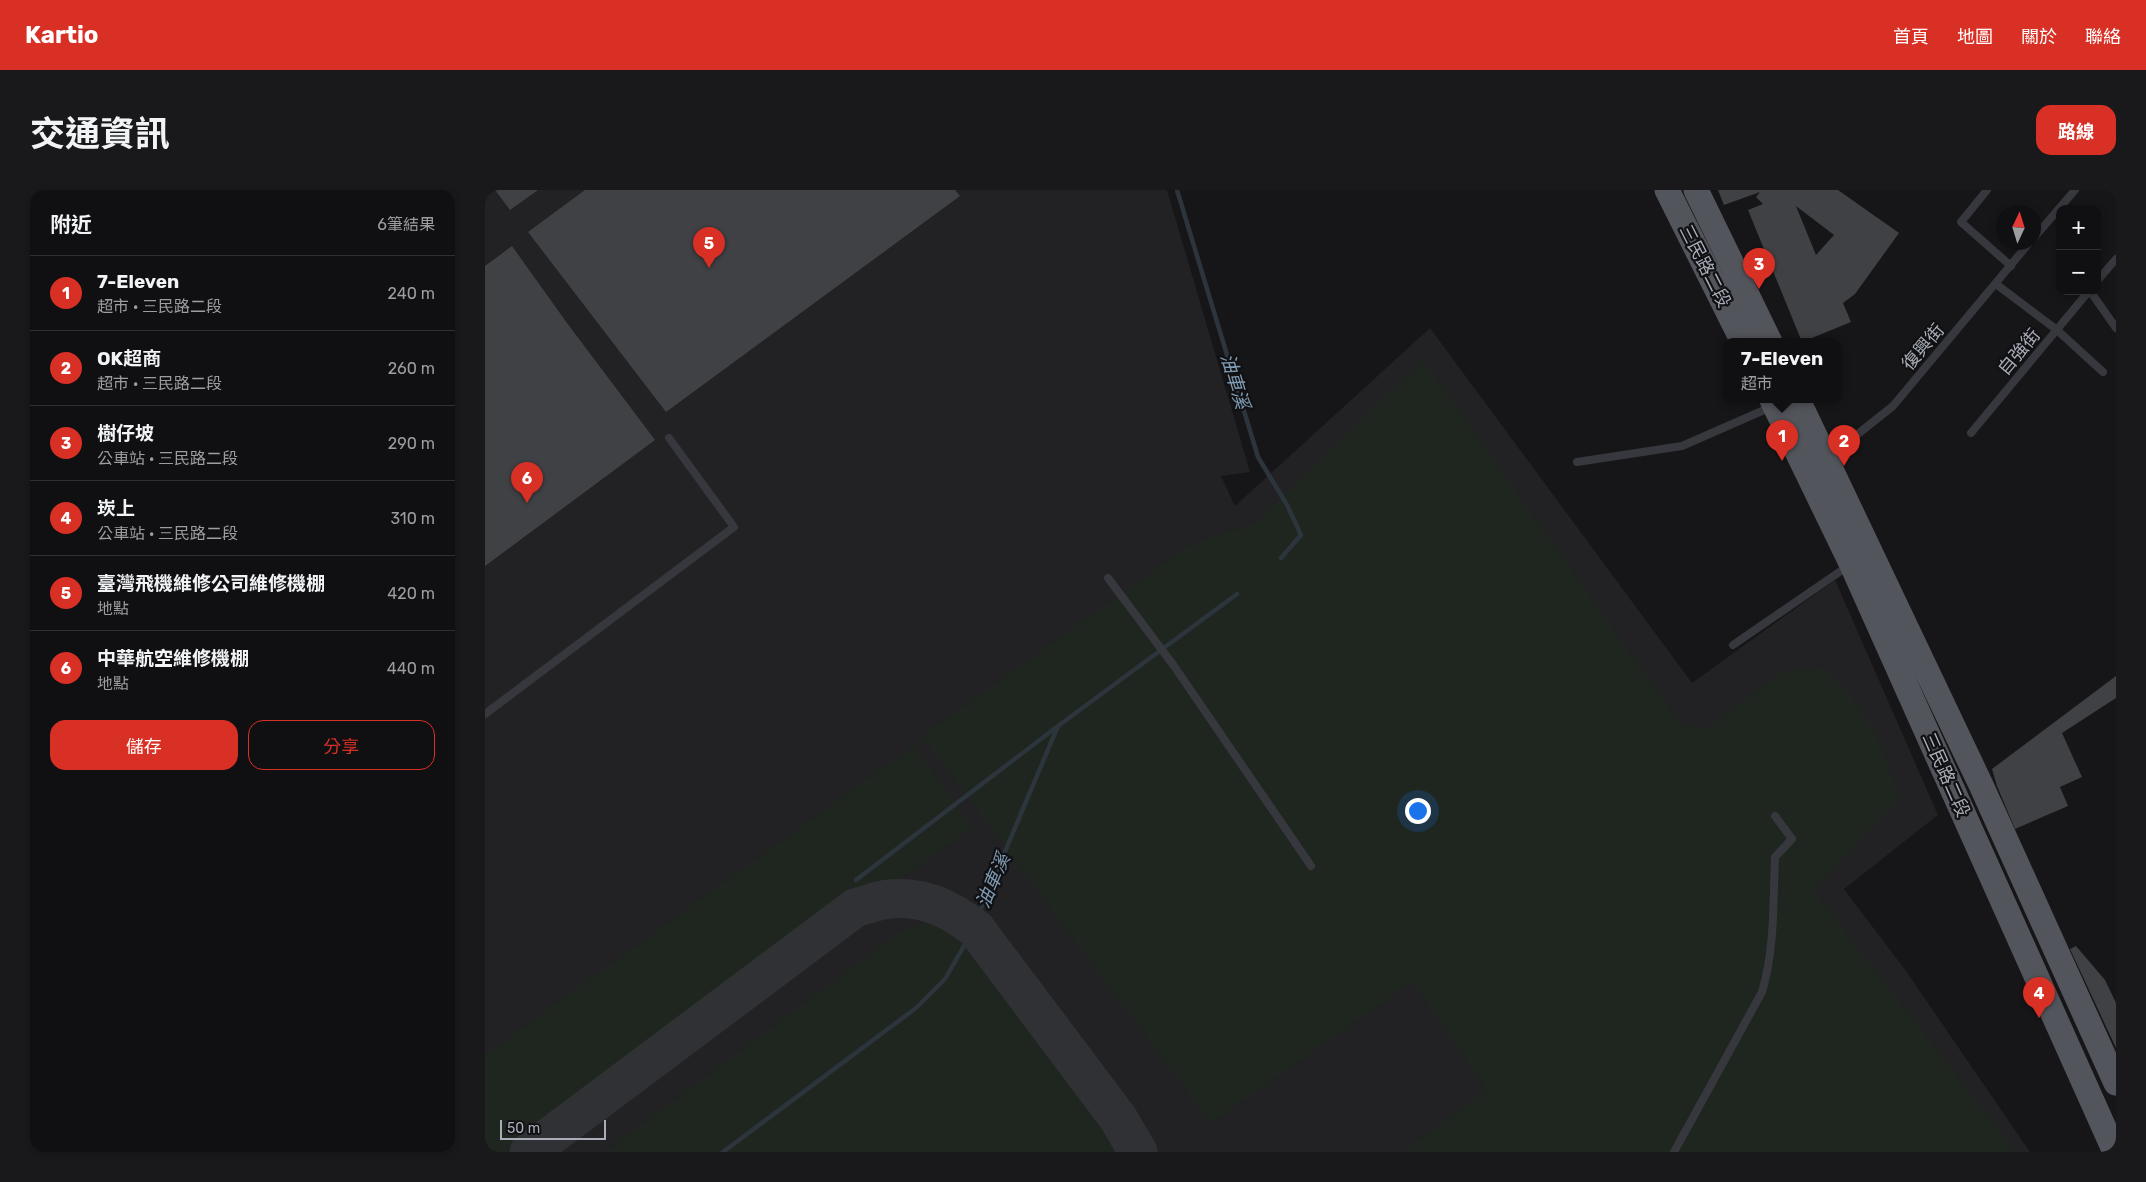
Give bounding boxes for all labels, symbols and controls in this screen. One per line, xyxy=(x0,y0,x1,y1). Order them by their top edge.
text: Kartio xyxy=(25,21,99,49)
text: 首頁 xyxy=(1893,26,1929,48)
text: 地圖 xyxy=(1957,26,1993,48)
text: 關於 xyxy=(2021,26,2057,48)
text: 聯絡 xyxy=(2085,26,2121,48)
button: 路線 xyxy=(2036,105,2116,155)
text: 交通資訊 xyxy=(30,113,170,155)
north arrow xyxy=(1996,205,2041,250)
map controls xyxy=(2056,205,2101,295)
button: + xyxy=(2056,205,2101,250)
text: 附近 xyxy=(50,212,92,237)
text: 6筆結果 xyxy=(377,215,435,234)
street label: 三民路二段 xyxy=(1675,221,1735,311)
pin: 5 xyxy=(693,227,725,268)
pin: 3 xyxy=(1743,248,1775,289)
button: − xyxy=(2056,250,2101,295)
text: 7-Eleven xyxy=(97,270,179,293)
text: 1 xyxy=(62,284,70,303)
text: 240 m xyxy=(388,284,435,303)
text: 超市 · 三民路二段 xyxy=(97,297,222,316)
street label: 復興街 xyxy=(1897,319,1949,375)
street label: 自強街 xyxy=(1993,324,2045,380)
popup xyxy=(1723,338,1841,403)
text: OK超商 xyxy=(97,347,161,370)
text: 7-Eleven xyxy=(1741,347,1823,370)
water label: 油車溪 xyxy=(1216,350,1255,414)
text: 2 xyxy=(61,359,71,378)
text: 260 m xyxy=(388,359,435,378)
text: 超市 · 三民路二段 xyxy=(97,374,222,393)
text: 超市 xyxy=(1741,374,1773,393)
pin: 1 xyxy=(1766,420,1798,461)
text: 樹仔坡 xyxy=(97,422,154,445)
pin: 2 xyxy=(1828,425,1860,466)
text: 3 xyxy=(61,434,71,453)
text: 290 m xyxy=(388,434,435,453)
text: 公車站 · 三民路二段 xyxy=(97,449,238,468)
pin: 6 xyxy=(511,462,543,503)
text: 崁上 xyxy=(97,497,135,520)
text: 4 xyxy=(61,509,71,528)
text: 310 m xyxy=(391,509,435,528)
text: 公車站 · 三民路二段 xyxy=(97,524,238,543)
text: 臺灣飛機維修公司維修機棚 xyxy=(97,572,325,595)
text: 5 xyxy=(61,584,71,603)
text: 420 m xyxy=(387,584,435,603)
text: 地點 xyxy=(97,599,129,618)
text: 中華航空維修機棚 xyxy=(97,647,249,670)
text: 6 xyxy=(61,659,71,678)
text: 440 m xyxy=(387,659,435,678)
text: 地點 xyxy=(97,674,129,693)
button: 儲存 xyxy=(50,720,238,770)
button: 分享 xyxy=(248,720,435,770)
street label: 三民路二段 xyxy=(1918,729,1974,821)
your location xyxy=(1405,798,1431,824)
water label: 油車溪 xyxy=(971,848,1016,912)
pin: 4 xyxy=(2023,977,2055,1018)
scale bar xyxy=(500,1117,606,1140)
text: 50 m xyxy=(507,1120,540,1137)

